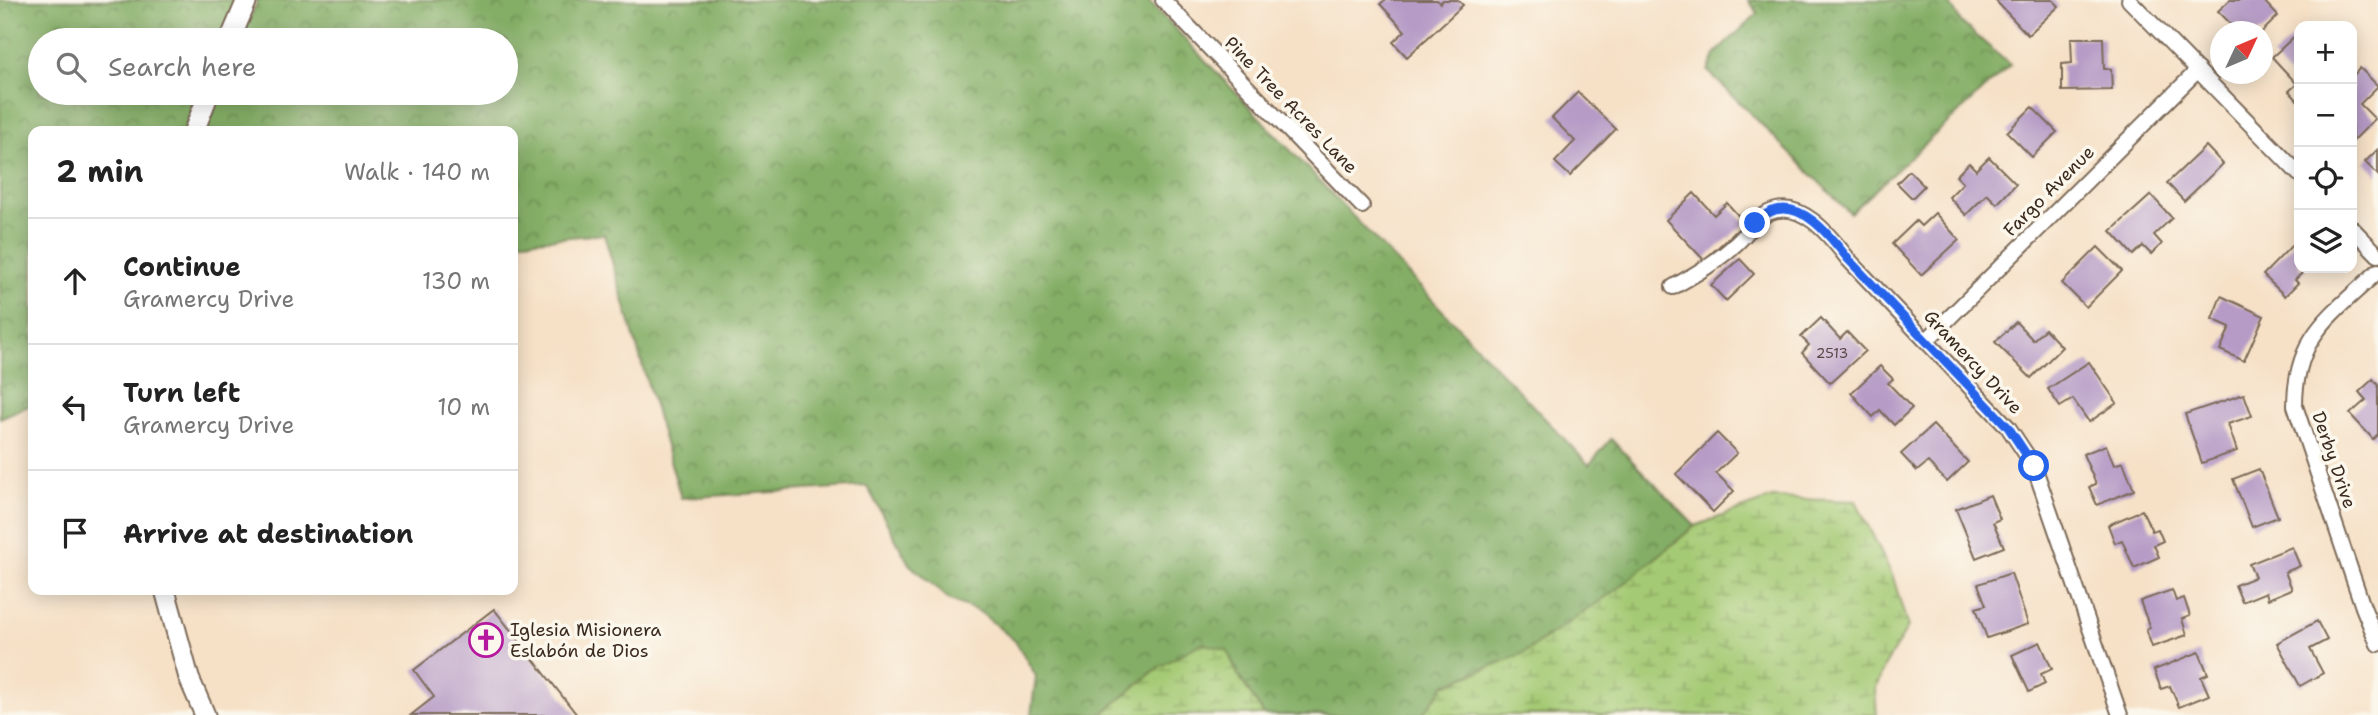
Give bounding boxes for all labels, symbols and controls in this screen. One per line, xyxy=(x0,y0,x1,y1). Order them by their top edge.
north arrow xyxy=(2210,21,2273,84)
map controls xyxy=(2294,21,2357,273)
button: + xyxy=(2294,21,2357,84)
search box xyxy=(28,28,518,105)
street label: Pine Tree Acres Lane xyxy=(1219,31,1363,179)
icon: search xyxy=(52,48,90,86)
text: Search here xyxy=(108,49,257,84)
button: − xyxy=(2294,84,2357,147)
street label: Fargo Avenue xyxy=(1998,140,2100,242)
button: locate xyxy=(2294,147,2357,210)
text: 2 min xyxy=(56,151,143,192)
text: Walk · 140 m xyxy=(344,157,490,187)
route end xyxy=(1739,207,1770,238)
button: layers xyxy=(2294,210,2357,273)
text: Continue xyxy=(123,249,241,284)
icon: ahead xyxy=(56,262,94,300)
text: 130 m xyxy=(422,266,490,296)
text: Gramercy Drive xyxy=(123,284,294,314)
street label: Gramercy Drive xyxy=(1918,305,2028,419)
house number: 2513 xyxy=(1816,344,1848,362)
text: Turn left xyxy=(123,375,240,410)
icon: left xyxy=(56,388,94,426)
text: 10 m xyxy=(437,392,490,422)
street label: Derby Drive xyxy=(2306,408,2362,512)
text: Gramercy Drive xyxy=(123,410,294,440)
route start xyxy=(2018,450,2049,481)
icon: arrive xyxy=(56,514,94,552)
text: Arrive at destination xyxy=(123,516,413,551)
place label: Iglesia Misionera Eslabón de Dios xyxy=(510,618,661,663)
church icon: Iglesia Misionera Eslabón de Dios xyxy=(467,621,505,659)

